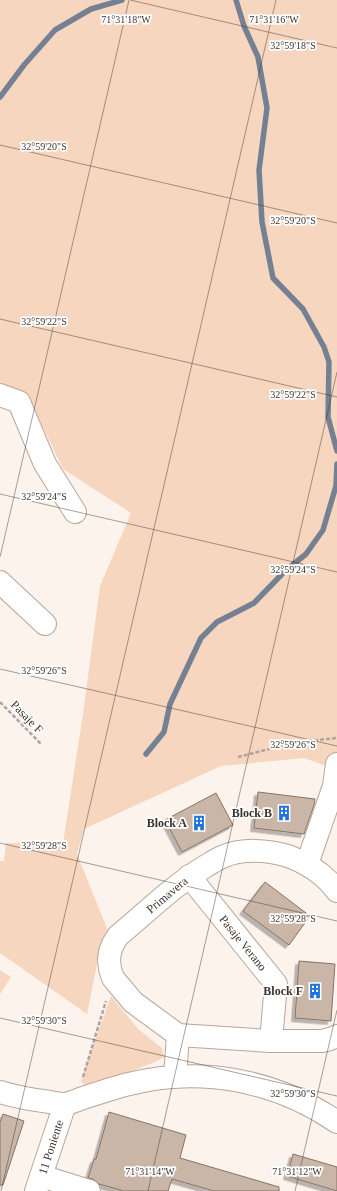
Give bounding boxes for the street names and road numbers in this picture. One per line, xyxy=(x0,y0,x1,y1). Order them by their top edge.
street label: Pasaje F xyxy=(8,698,46,737)
street label: Primavera xyxy=(144,873,191,916)
street label: Pasaje Verano xyxy=(216,912,270,974)
street label: 11 Poniente xyxy=(36,1118,66,1176)

